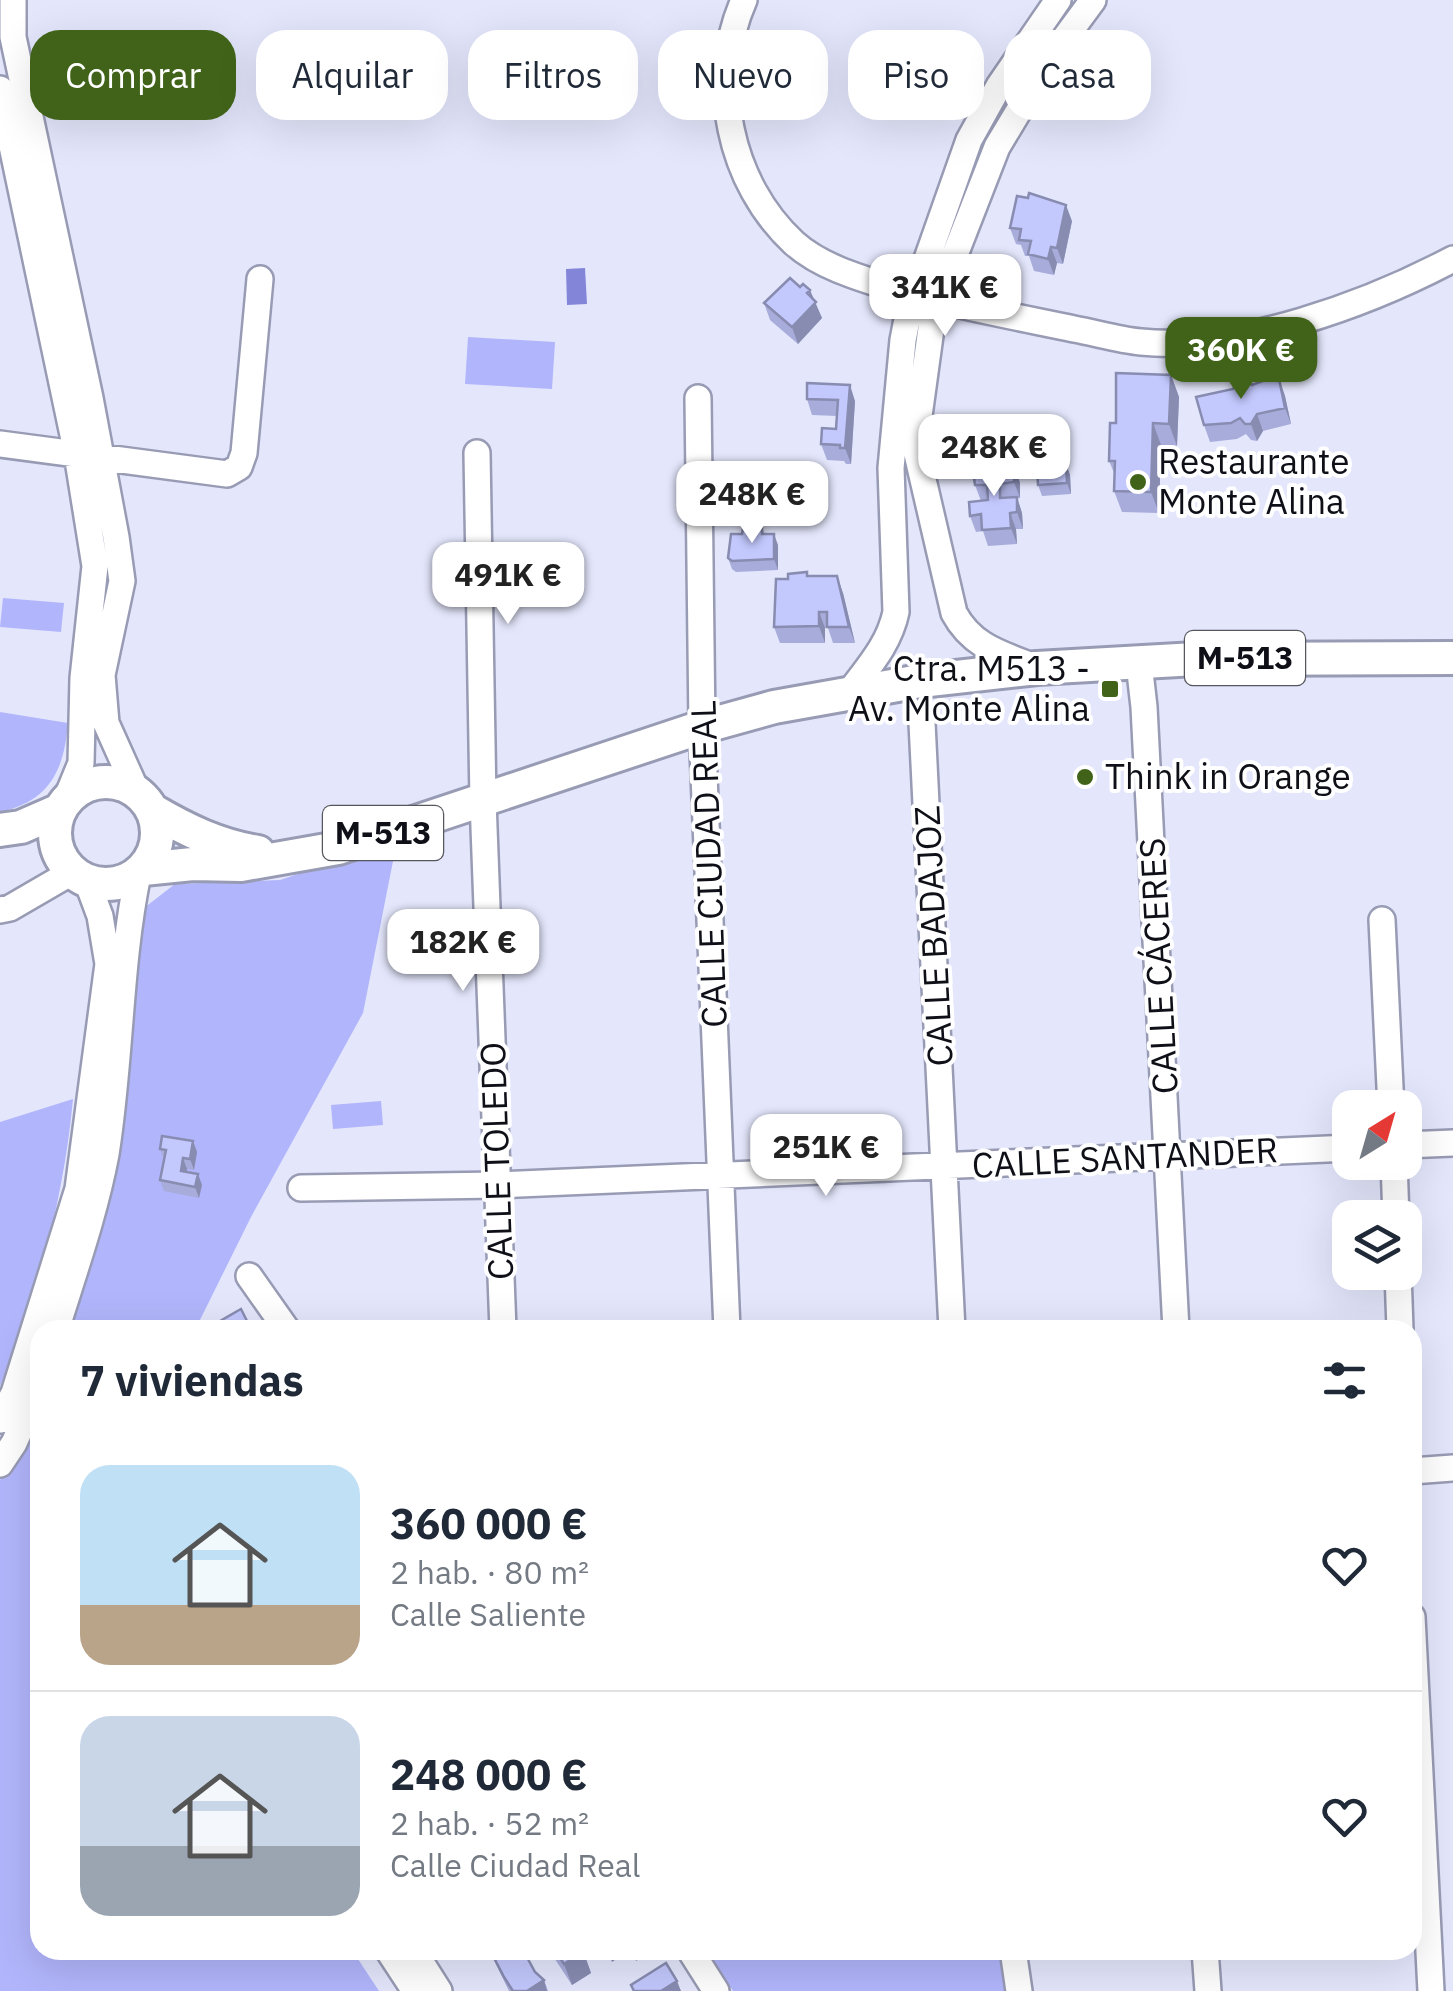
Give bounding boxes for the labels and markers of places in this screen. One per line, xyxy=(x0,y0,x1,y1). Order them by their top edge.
pin: 341K € xyxy=(864,254,1026,339)
pin: 360K € xyxy=(1160,317,1322,402)
pin: 248K € xyxy=(913,414,1075,499)
place label: Restaurante Monte Alina xyxy=(1158,438,1349,524)
pin: 248K € xyxy=(671,461,833,546)
marker: Restaurante Monte Alina xyxy=(1127,471,1149,493)
pin: 491K € xyxy=(427,542,589,627)
place label: Ctra. M513 - Av. Monte Alina xyxy=(848,645,1090,731)
marker: Ctra. M513 - Av. Monte Alina xyxy=(1099,678,1121,700)
place label: Think in Orange xyxy=(1105,753,1351,799)
marker: Think in Orange xyxy=(1074,766,1096,788)
pin: 182K € xyxy=(382,909,544,994)
pin: 251K € xyxy=(745,1114,907,1199)

